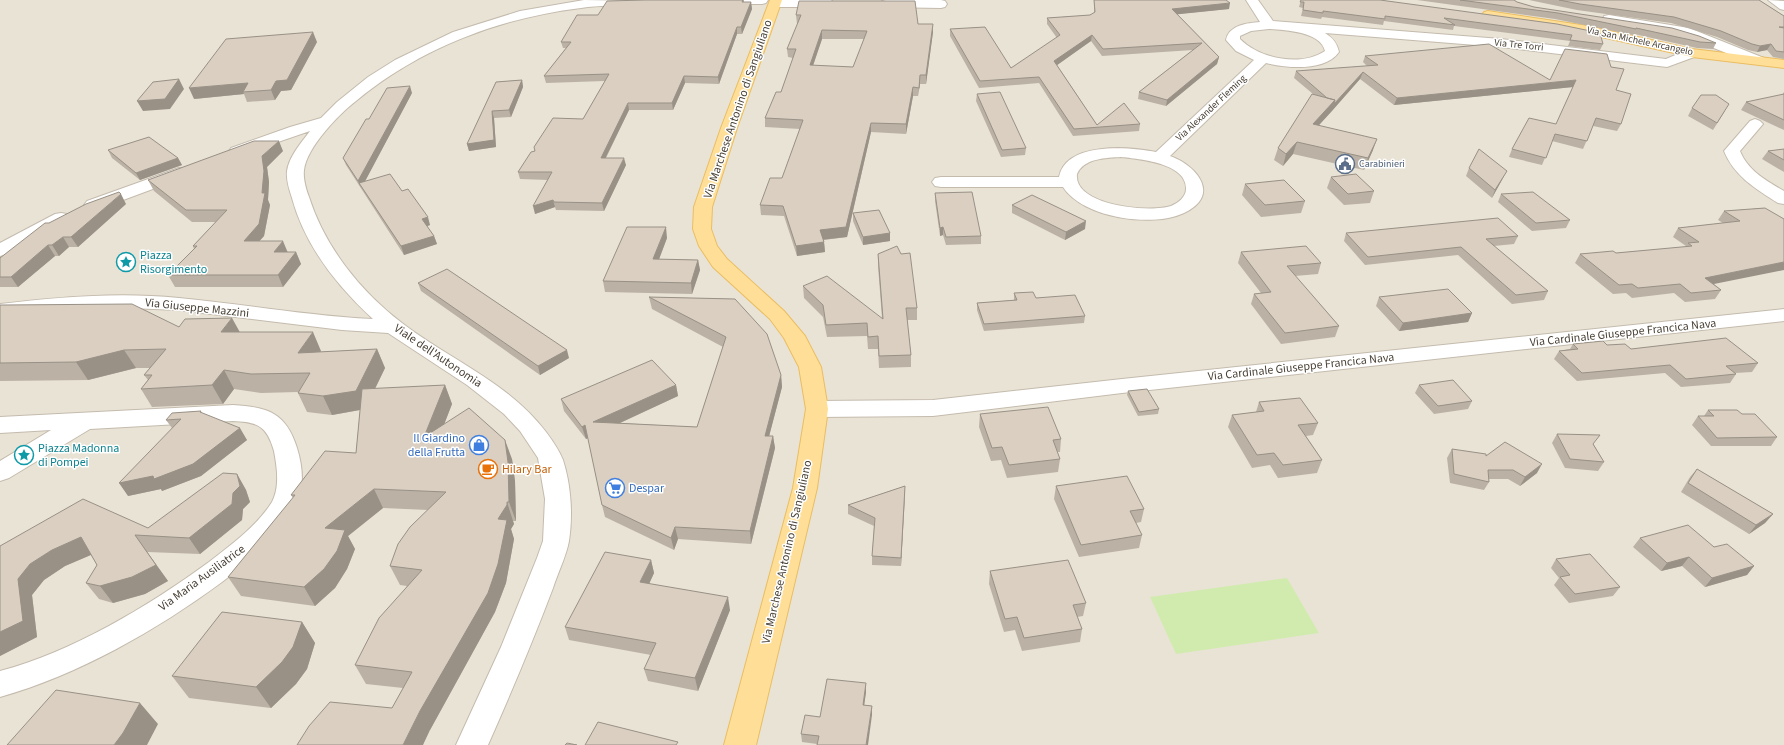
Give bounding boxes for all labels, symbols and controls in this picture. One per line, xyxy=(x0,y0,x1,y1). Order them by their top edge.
street label: Via Marchese Antonino di Sangiuliano xyxy=(699,17,777,201)
street label: Via San Michele Arcangelo xyxy=(1586,23,1694,59)
street label: Via Tre Torri xyxy=(1494,35,1544,55)
street label: Via Alexander Fleming xyxy=(1173,71,1249,145)
public building icon: Carabinieri xyxy=(1334,153,1356,175)
place label: Carabinieri xyxy=(1359,157,1405,171)
place label: Piazza Risorgimento xyxy=(140,247,207,278)
place icon: Piazza Risorgimento xyxy=(115,251,137,273)
street label: Via Giuseppe Mazzini xyxy=(144,294,250,322)
street label: Via Cardinale Giuseppe Francica Nava xyxy=(1529,315,1717,351)
street label: Viale dell'Autonomia xyxy=(391,320,485,392)
street label: Via Cardinale Giuseppe Francica Nava xyxy=(1207,349,1395,385)
place label: Il Giardino della Frutta xyxy=(408,430,465,461)
shop icon: Il Giardino della Frutta xyxy=(468,434,490,456)
place label: Piazza Madonna di Pompei xyxy=(38,440,119,471)
place icon: Piazza Madonna di Pompei xyxy=(13,444,35,466)
cafe icon: Hilary Bar xyxy=(477,458,499,480)
street label: Via Marchese Antonino di Sangiuliano xyxy=(758,459,816,645)
place label: Hilary Bar xyxy=(502,461,552,478)
supermarket icon: Despar xyxy=(604,477,626,499)
place label: Despar xyxy=(629,480,665,497)
street label: Via Maria Ausiliatrice xyxy=(155,541,249,615)

